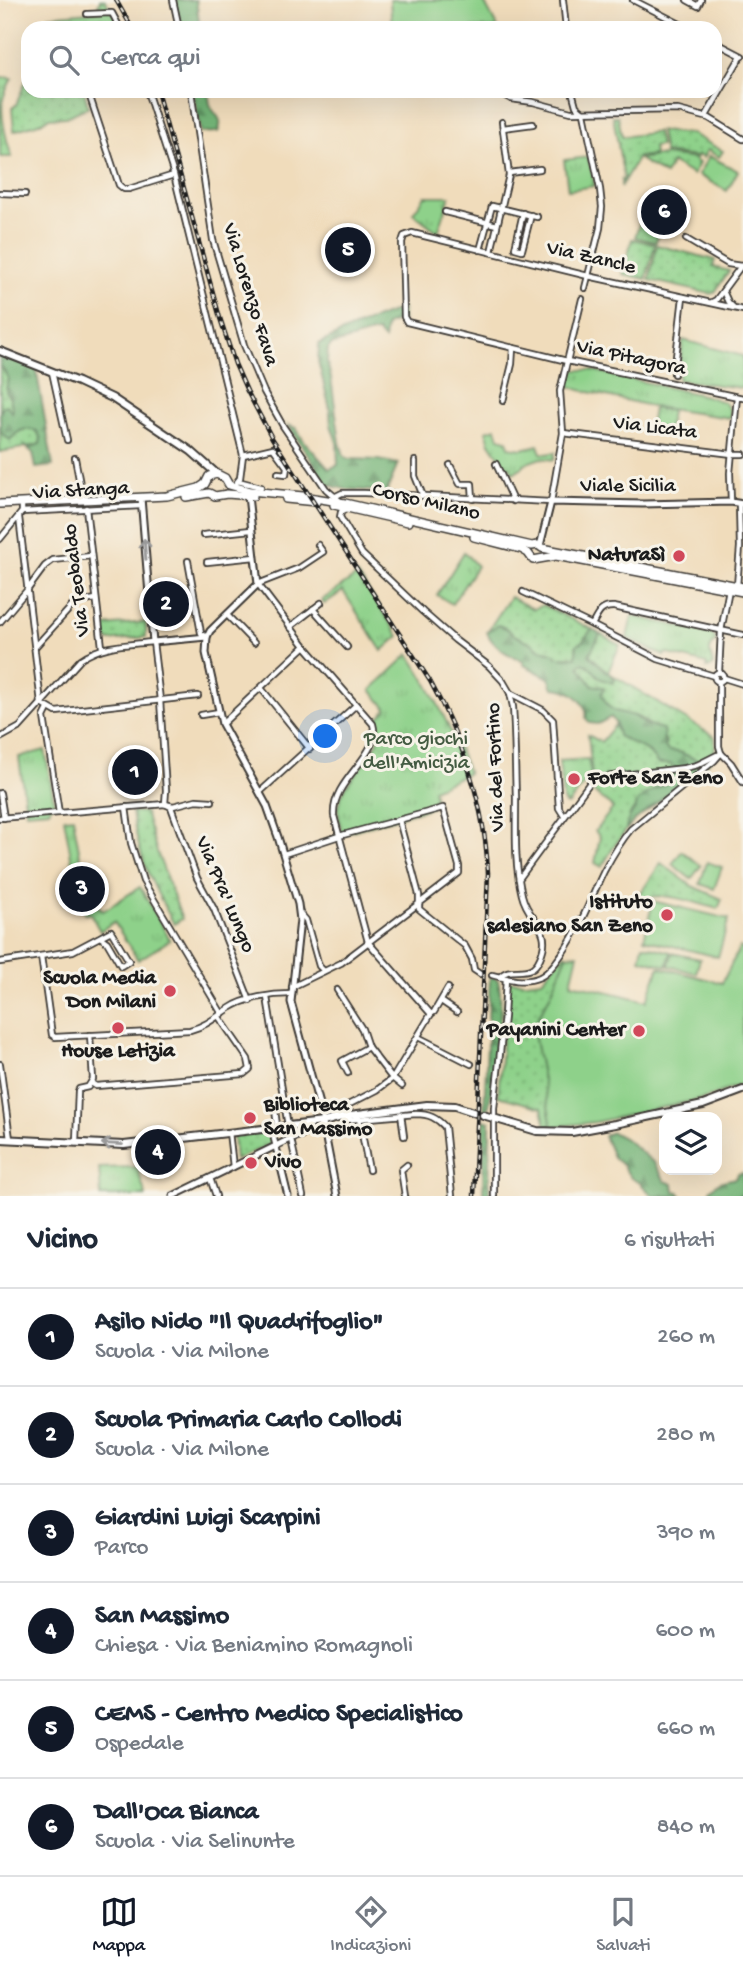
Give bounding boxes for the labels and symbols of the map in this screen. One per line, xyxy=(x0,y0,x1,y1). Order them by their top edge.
pin: 6 xyxy=(641,186,687,238)
street label: Via Lorenzo Fava xyxy=(215,220,283,371)
pin: 5 xyxy=(325,224,371,276)
street label: Via Zancle xyxy=(543,236,639,282)
street label: Via Pitagora xyxy=(573,335,689,383)
street label: Via Licata xyxy=(611,411,700,447)
street label: Viale Sicilia xyxy=(579,475,677,500)
street label: Via Stanga xyxy=(31,477,131,507)
street label: Corso Milano xyxy=(370,478,482,528)
street label: Via Teobaldo xyxy=(59,522,97,639)
one-way arrow xyxy=(138,539,151,561)
place label: NaturaSì xyxy=(588,544,665,569)
marker: NaturaSì xyxy=(671,548,687,564)
pin: 2 xyxy=(143,578,189,630)
street label: Via del Fortino xyxy=(482,702,512,833)
your location xyxy=(308,719,342,753)
park label: Parco giochi dell'Amicizia xyxy=(363,728,471,777)
pin: 1 xyxy=(112,746,158,798)
place label: Forte San Zeno xyxy=(587,767,723,792)
marker: Forte San Zeno xyxy=(566,771,582,787)
street label: Via Pra' Lungo xyxy=(188,832,260,957)
pin: 3 xyxy=(59,863,105,915)
place label: Istituto salesiano San Zeno xyxy=(487,891,653,940)
marker: Istituto salesiano San Zeno xyxy=(659,907,675,923)
place label: Scuola Media Don Milani xyxy=(43,967,157,1016)
marker: Scuola Media Don Milani xyxy=(162,983,178,999)
place label: Payanini Center xyxy=(486,1019,628,1044)
marker: House Letizia xyxy=(110,1020,126,1036)
marker: Payanini Center xyxy=(631,1023,647,1039)
place label: House Letizia xyxy=(61,1040,176,1065)
place label: Biblioteca San Massimo xyxy=(263,1094,373,1143)
marker: Biblioteca San Massimo xyxy=(242,1110,258,1126)
pin: 4 xyxy=(135,1126,181,1178)
one-way arrow xyxy=(102,1137,124,1150)
place label: Vivo xyxy=(264,1151,301,1176)
marker: Vivo xyxy=(243,1155,259,1171)

